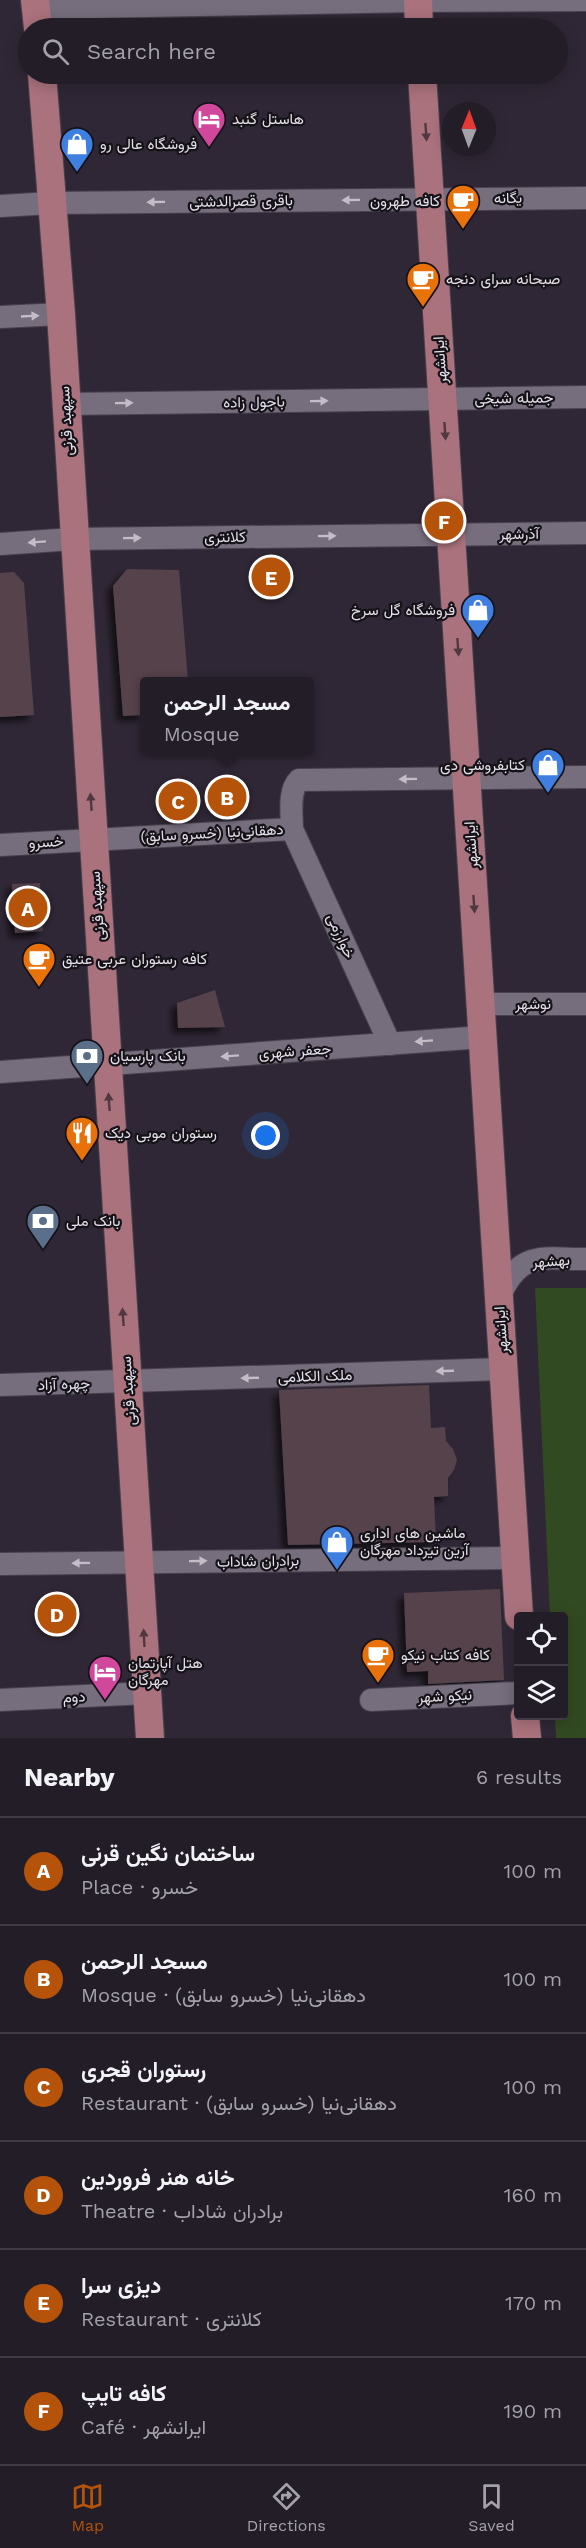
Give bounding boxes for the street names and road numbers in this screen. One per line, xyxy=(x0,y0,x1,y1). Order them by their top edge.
street label: یگانه xyxy=(494,189,522,207)
street label: باقری قصرالدشتی xyxy=(189,191,293,212)
street label: ایرانشهر xyxy=(429,336,451,385)
street label: سپهبد قرنی xyxy=(55,386,78,456)
street label: جمیله شیخی xyxy=(474,388,554,409)
street label: باجول زاده xyxy=(223,392,285,412)
street label: آذرشهر xyxy=(498,525,541,543)
street label: کلانتری xyxy=(204,528,246,547)
street label: دهقانی‌نیا (خسرو سابق) xyxy=(140,820,284,847)
street label: ایرانشهر xyxy=(460,821,482,870)
street label: خسرو xyxy=(28,832,64,852)
street label: سپهبد قرنی xyxy=(86,870,109,941)
street label: خوارزمی xyxy=(322,911,359,962)
street label: نوشهر xyxy=(514,995,551,1013)
street label: جعفر شهری xyxy=(258,1039,332,1064)
street label: بهشهر xyxy=(531,1251,570,1271)
street label: ایرانشهر xyxy=(490,1306,512,1355)
street label: سپهبد قرنی xyxy=(117,1355,140,1426)
street label: ملک الکلامی xyxy=(277,1366,353,1387)
street label: چهره آزاد xyxy=(37,1374,91,1395)
street label: برادران شاداب xyxy=(217,1551,299,1571)
street label: نیکو شهر xyxy=(416,1686,473,1706)
street label: دوم xyxy=(62,1687,86,1708)

